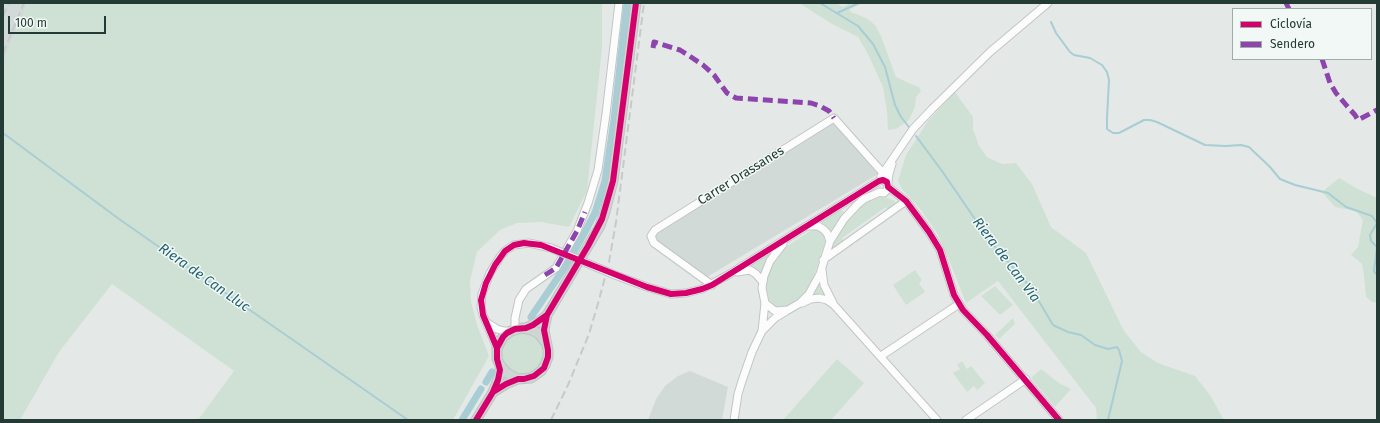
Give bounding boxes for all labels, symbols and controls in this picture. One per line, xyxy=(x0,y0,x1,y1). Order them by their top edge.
scale bar xyxy=(10,8,108,34)
legend xyxy=(1232,8,1372,60)
text: 100 m xyxy=(15,16,47,30)
text: Ciclovía xyxy=(1270,17,1312,31)
text: Sendero xyxy=(1270,37,1315,51)
street label: Carrer Drassanes xyxy=(695,143,787,209)
water label: Riera de Can Via xyxy=(969,214,1043,306)
water label: Riera de Can Lluc xyxy=(155,240,253,316)

